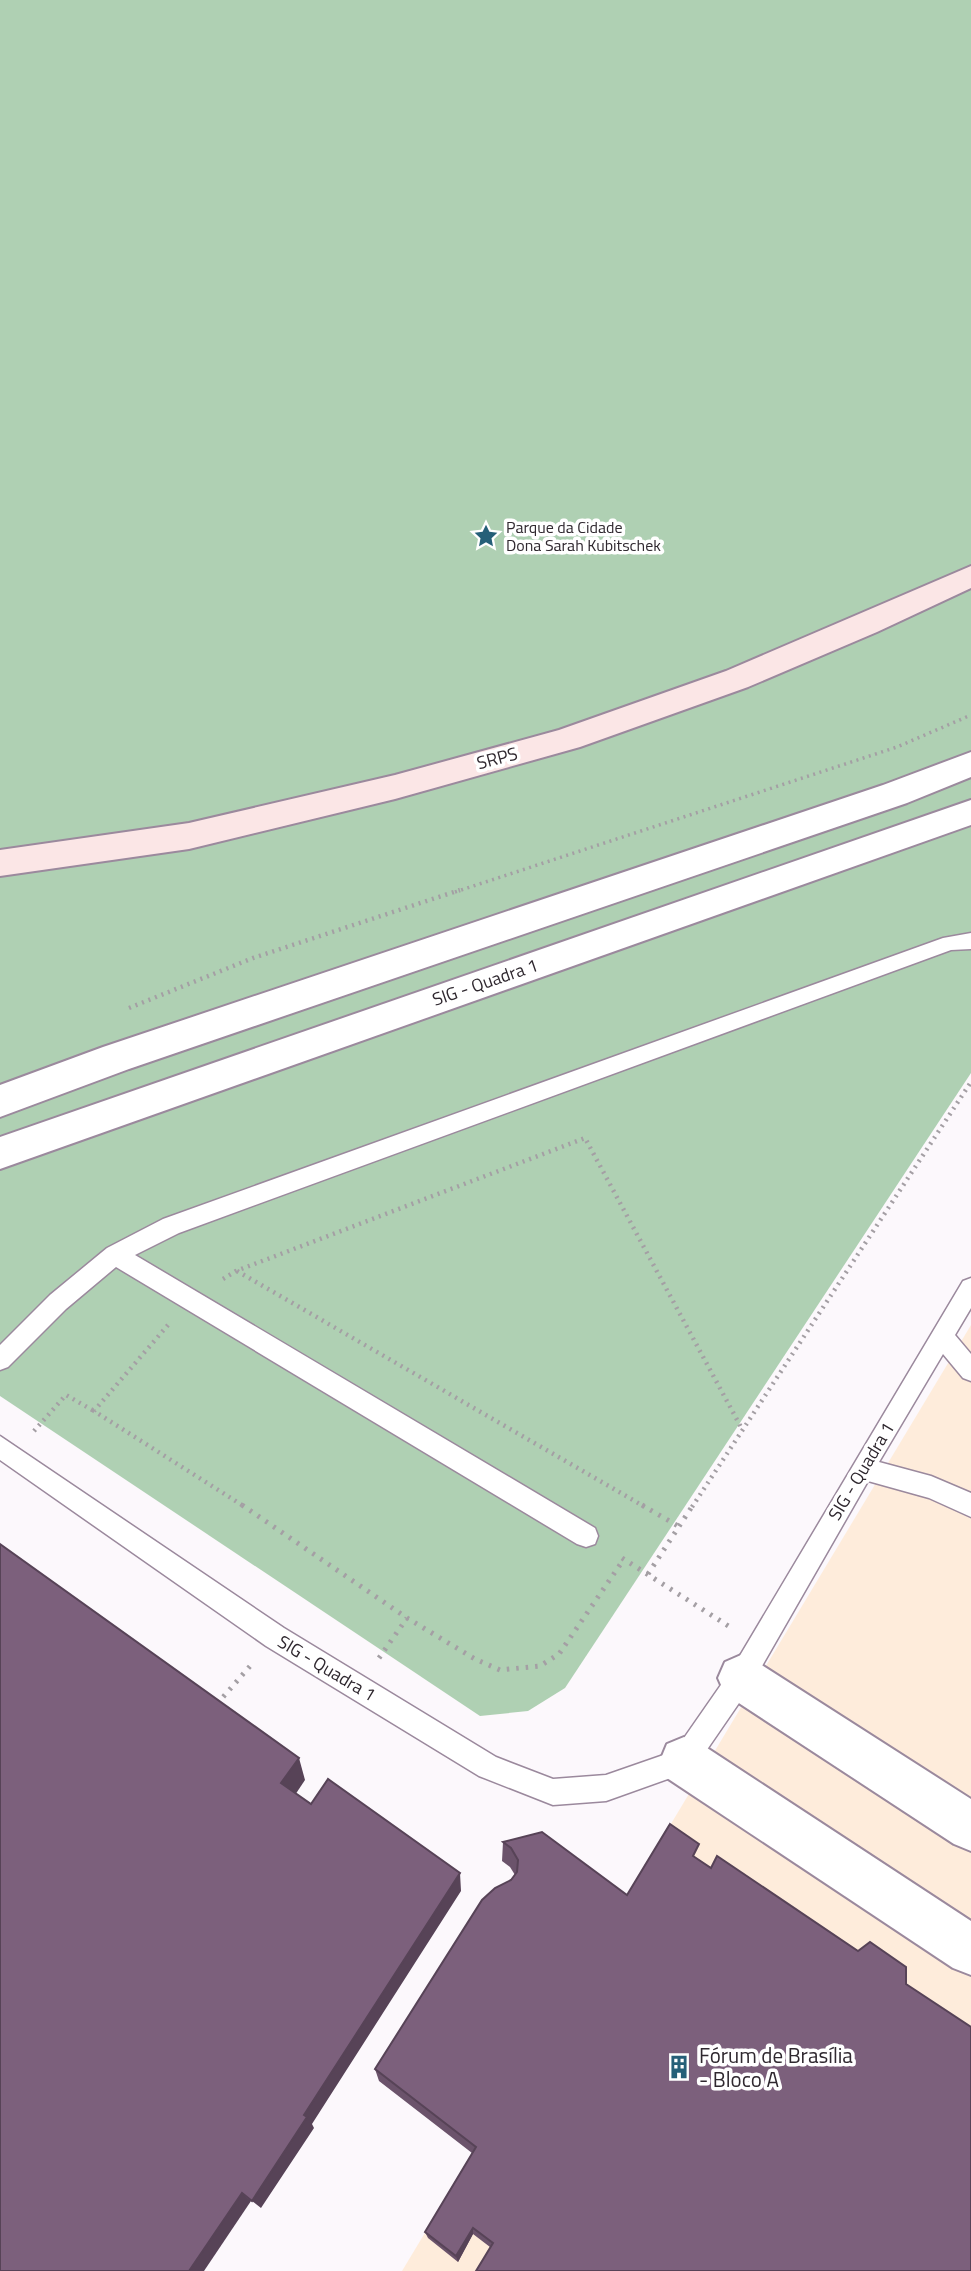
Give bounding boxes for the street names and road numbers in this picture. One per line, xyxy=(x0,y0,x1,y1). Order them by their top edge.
street label: SRPS xyxy=(474,740,520,776)
street label: SIG - Quadra 1 xyxy=(428,951,542,1013)
street label: SIG - Quadra 1 xyxy=(821,1417,901,1525)
street label: SIG - Quadra 1 xyxy=(273,1628,381,1708)

